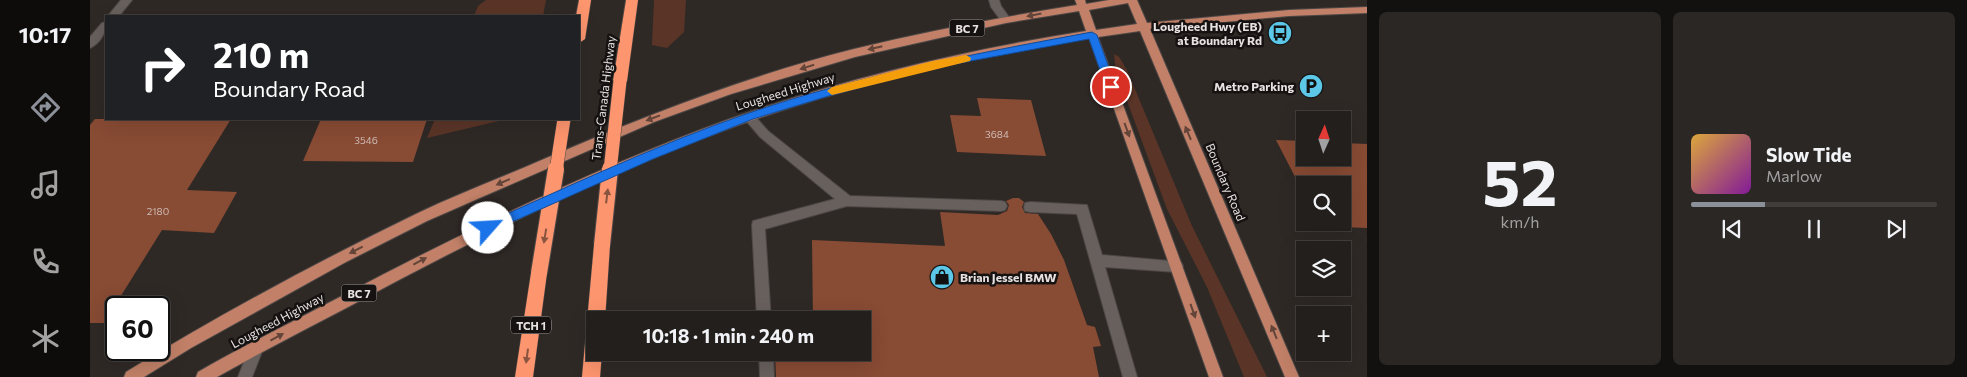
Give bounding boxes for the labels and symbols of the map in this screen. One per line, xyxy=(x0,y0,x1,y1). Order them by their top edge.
one-way arrow xyxy=(1026,11,1042,19)
road number: BC 7 xyxy=(950,19,984,36)
place label: Lougheed Hwy (EB) at Boundary Rd xyxy=(1153,19,1262,47)
bus stop icon: Lougheed Hwy (EB) at Boundary Rd xyxy=(1267,20,1293,46)
street label: Trans-Canada Highway xyxy=(588,35,618,161)
one-way arrow xyxy=(867,44,882,52)
one-way arrow xyxy=(799,64,814,72)
pin xyxy=(1090,66,1132,108)
street label: Lougheed Highway xyxy=(734,69,836,113)
parking icon: Metro Parking xyxy=(1298,73,1324,99)
place label: Metro Parking xyxy=(1214,79,1294,93)
north arrow xyxy=(1296,111,1351,166)
one-way arrow xyxy=(645,115,660,122)
one-way arrow xyxy=(1124,123,1131,138)
one-way arrow xyxy=(1184,125,1192,140)
house number: 3684 xyxy=(985,128,1009,140)
house number: 3546 xyxy=(354,134,378,146)
street label: Boundary Road xyxy=(1203,141,1249,223)
one-way arrow xyxy=(496,178,510,186)
one-way arrow xyxy=(603,188,611,204)
position arrow xyxy=(461,201,513,253)
house number: 2180 xyxy=(147,205,169,217)
one-way arrow xyxy=(540,228,548,244)
one-way arrow xyxy=(349,246,363,254)
one-way arrow xyxy=(413,257,428,265)
shop icon: Brian Jessel BMW xyxy=(929,264,955,290)
place label: Brian Jessel BMW xyxy=(960,270,1057,285)
road number: BC 7 xyxy=(342,284,376,302)
street label: Lougheed Highway xyxy=(228,290,326,350)
speed limit sign: 60 xyxy=(105,296,170,361)
one-way arrow xyxy=(1190,304,1197,319)
road number: TCH 1 xyxy=(511,316,551,334)
one-way arrow xyxy=(1269,325,1277,339)
one-way arrow xyxy=(270,333,284,342)
one-way arrow xyxy=(523,348,531,364)

